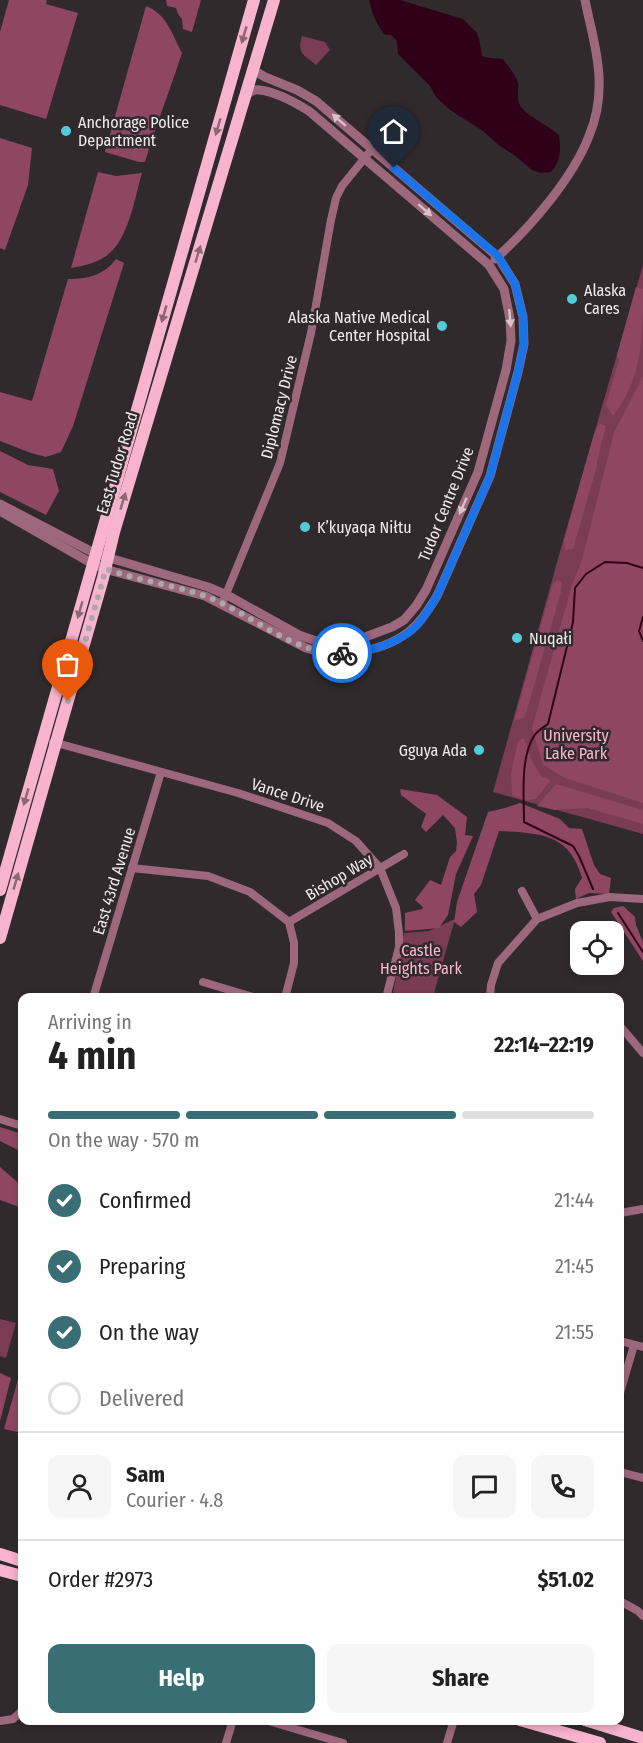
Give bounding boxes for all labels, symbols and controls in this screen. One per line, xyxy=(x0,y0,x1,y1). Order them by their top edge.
one-way arrow xyxy=(239,26,248,44)
pin xyxy=(368,106,419,168)
place label: Anchorage Police Department xyxy=(78,113,189,150)
one-way arrow xyxy=(331,114,347,127)
icon: home xyxy=(377,115,410,148)
one-way arrow xyxy=(212,118,222,136)
marker: Anchorage Police Department xyxy=(59,124,73,138)
one-way arrow xyxy=(417,203,432,216)
one-way arrow xyxy=(194,245,203,263)
place label: Alaska Cares xyxy=(584,281,626,318)
marker: Alaska Cares xyxy=(565,292,579,306)
one-way arrow xyxy=(159,306,168,324)
place label: Alaska Native Medical Center Hospital xyxy=(288,308,430,345)
one-way arrow xyxy=(505,309,515,328)
marker: Alaska Native Medical Center Hospital xyxy=(435,319,449,333)
street label: Diplomacy Drive xyxy=(257,353,301,461)
street label: East Tudor Road xyxy=(92,410,142,516)
street label: Tudor Centre Drive xyxy=(414,444,478,564)
one-way arrow xyxy=(119,492,128,510)
one-way arrow xyxy=(458,497,468,515)
place label: K’kuyaqa Niłtu xyxy=(317,518,412,537)
marker: K’kuyaqa Niłtu xyxy=(298,520,312,534)
one-way arrow xyxy=(75,601,84,619)
courier xyxy=(312,623,372,683)
place label: Nuqałi xyxy=(529,629,572,648)
marker: Nuqałi xyxy=(510,631,524,645)
icon: bike xyxy=(326,637,359,670)
pin xyxy=(42,639,93,701)
icon: bag xyxy=(51,648,84,681)
park label: University Lake Park xyxy=(543,726,610,763)
place label: Gguya Ada xyxy=(399,741,467,760)
marker: Gguya Ada xyxy=(472,743,486,757)
street label: Vance Drive xyxy=(249,774,327,816)
one-way arrow xyxy=(21,788,31,807)
street label: East 43rd Avenue xyxy=(89,825,139,937)
street label: Bishop Way xyxy=(302,849,377,904)
one-way arrow xyxy=(12,872,21,890)
map controls xyxy=(570,921,624,975)
button: locate xyxy=(570,921,624,975)
park label: Castle Heights Park xyxy=(380,941,462,978)
text: Arriving in xyxy=(48,1010,132,1034)
text: 22:14–22:19 xyxy=(494,1031,594,1058)
text: 4 min xyxy=(48,1033,136,1079)
text: On the way · 570 m xyxy=(48,1128,200,1152)
icon: check xyxy=(48,1184,81,1217)
text: Confirmed xyxy=(99,1187,192,1214)
text: 21:44 xyxy=(554,1188,594,1212)
icon: check xyxy=(48,1250,81,1283)
text: Preparing xyxy=(99,1253,185,1280)
text: 21:45 xyxy=(555,1254,594,1278)
icon: check xyxy=(48,1316,81,1349)
text: On the way xyxy=(99,1319,199,1346)
text: 21:55 xyxy=(555,1320,594,1344)
text: Delivered xyxy=(99,1385,184,1412)
button: person xyxy=(48,1455,111,1518)
button: chat xyxy=(453,1455,516,1518)
button: phone xyxy=(531,1455,594,1518)
text: Sam xyxy=(126,1461,165,1488)
text: Courier · 4.8 xyxy=(126,1488,223,1512)
text: Order #2973 xyxy=(48,1566,153,1593)
text: $51.02 xyxy=(537,1566,594,1593)
button: Help xyxy=(48,1644,315,1713)
button: Share xyxy=(327,1644,594,1713)

